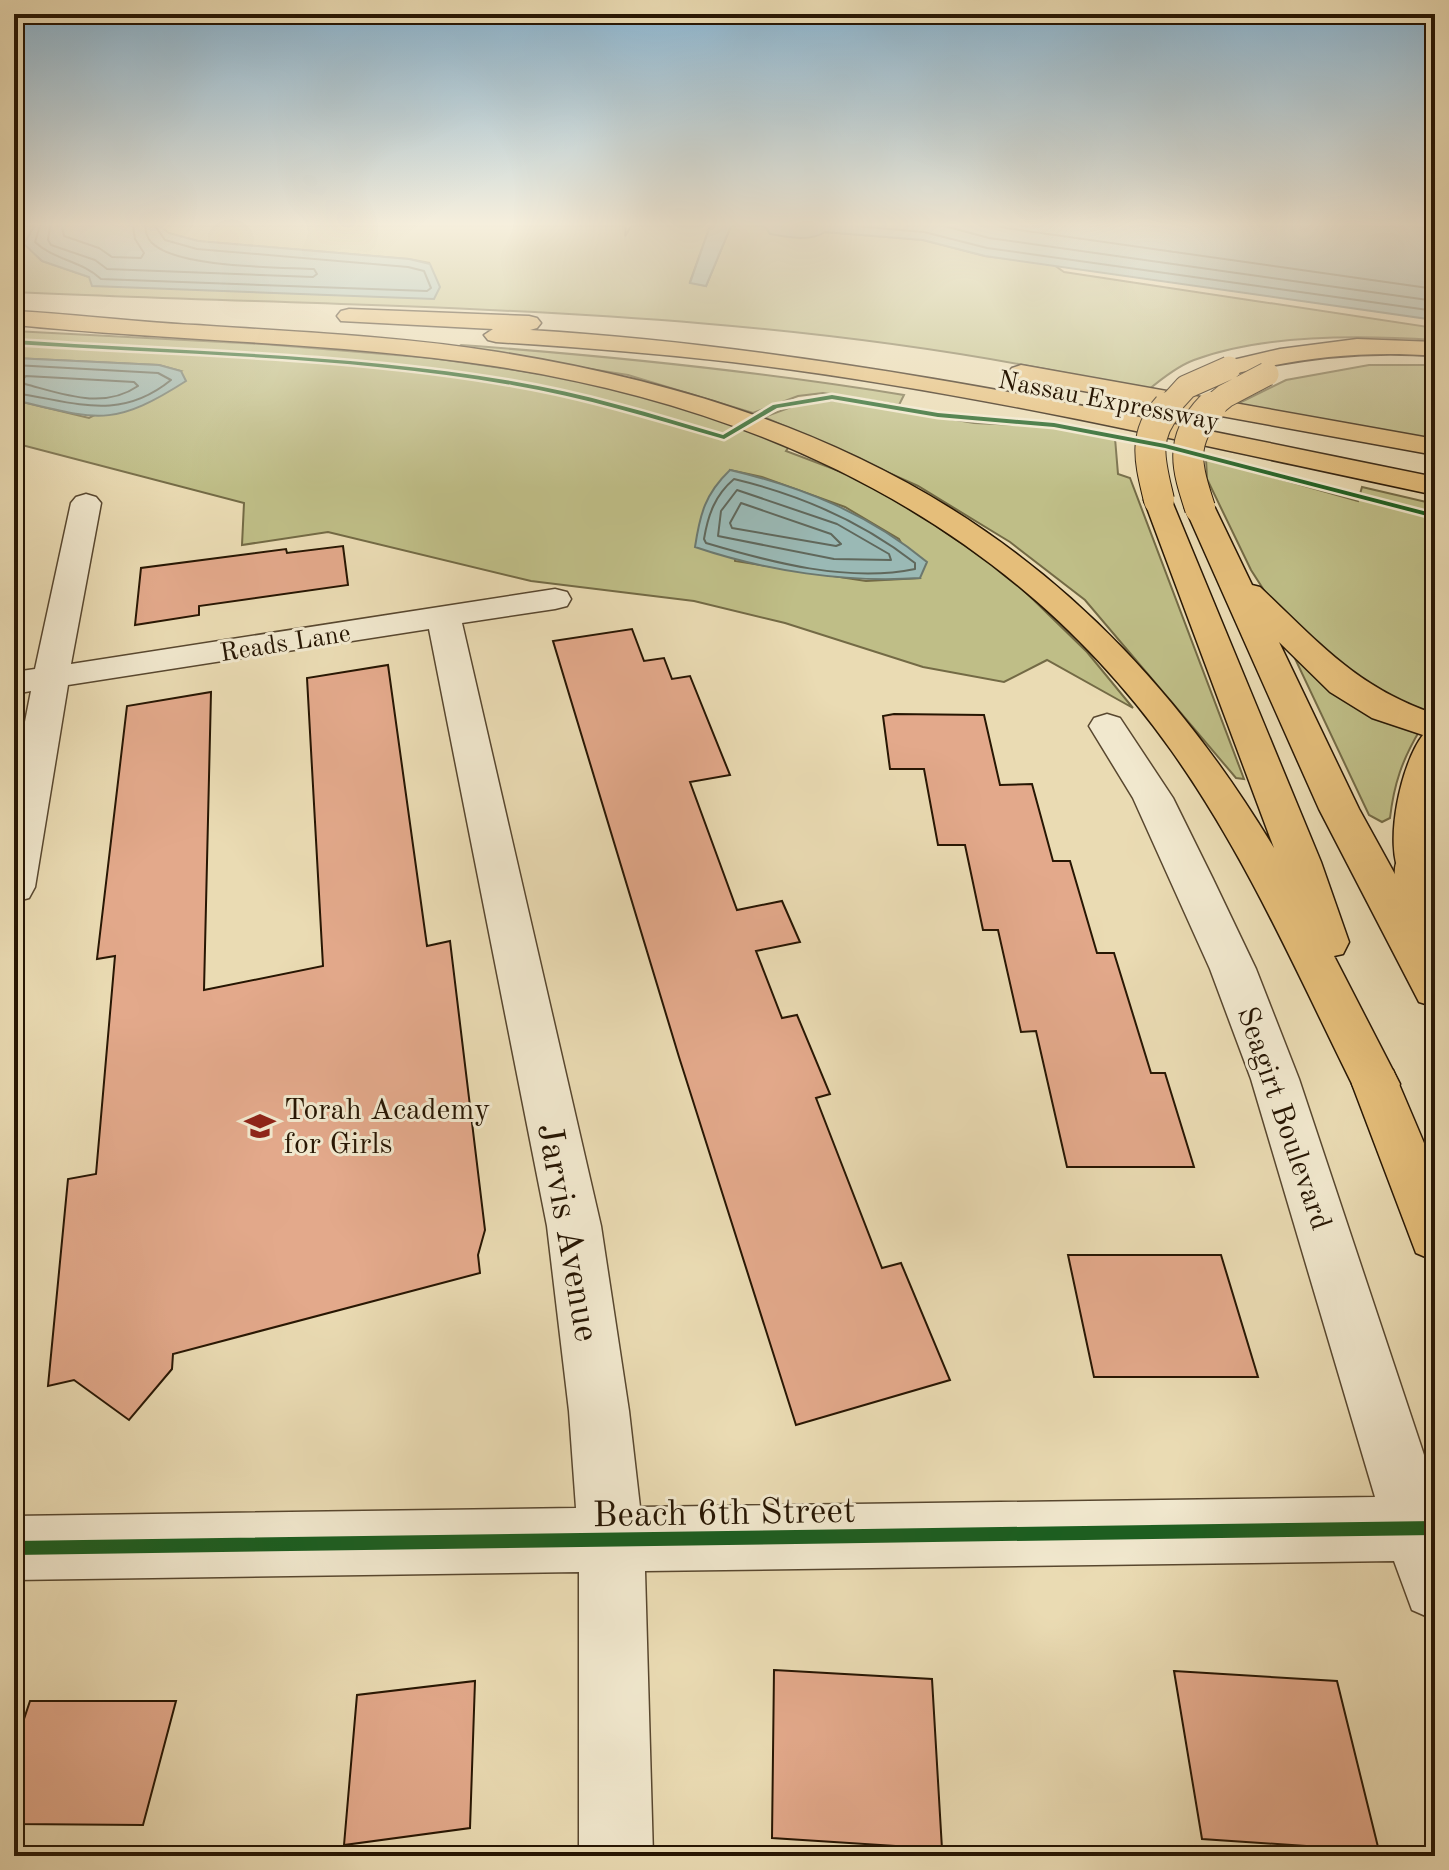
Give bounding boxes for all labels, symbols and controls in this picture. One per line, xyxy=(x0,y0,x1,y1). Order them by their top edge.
street label: Nassau Expressway xyxy=(996,368,1222,436)
street label: Reads Lane xyxy=(218,621,352,667)
street label: Seagirt Boulevard xyxy=(1231,1003,1335,1234)
place label: Torah Academy for Girls xyxy=(284,1096,490,1160)
school or university icon: Torah Academy for Girls xyxy=(243,1109,277,1143)
street label: Jarvis Avenue xyxy=(529,1121,603,1345)
street label: Beach 6th Street xyxy=(592,1495,856,1535)

